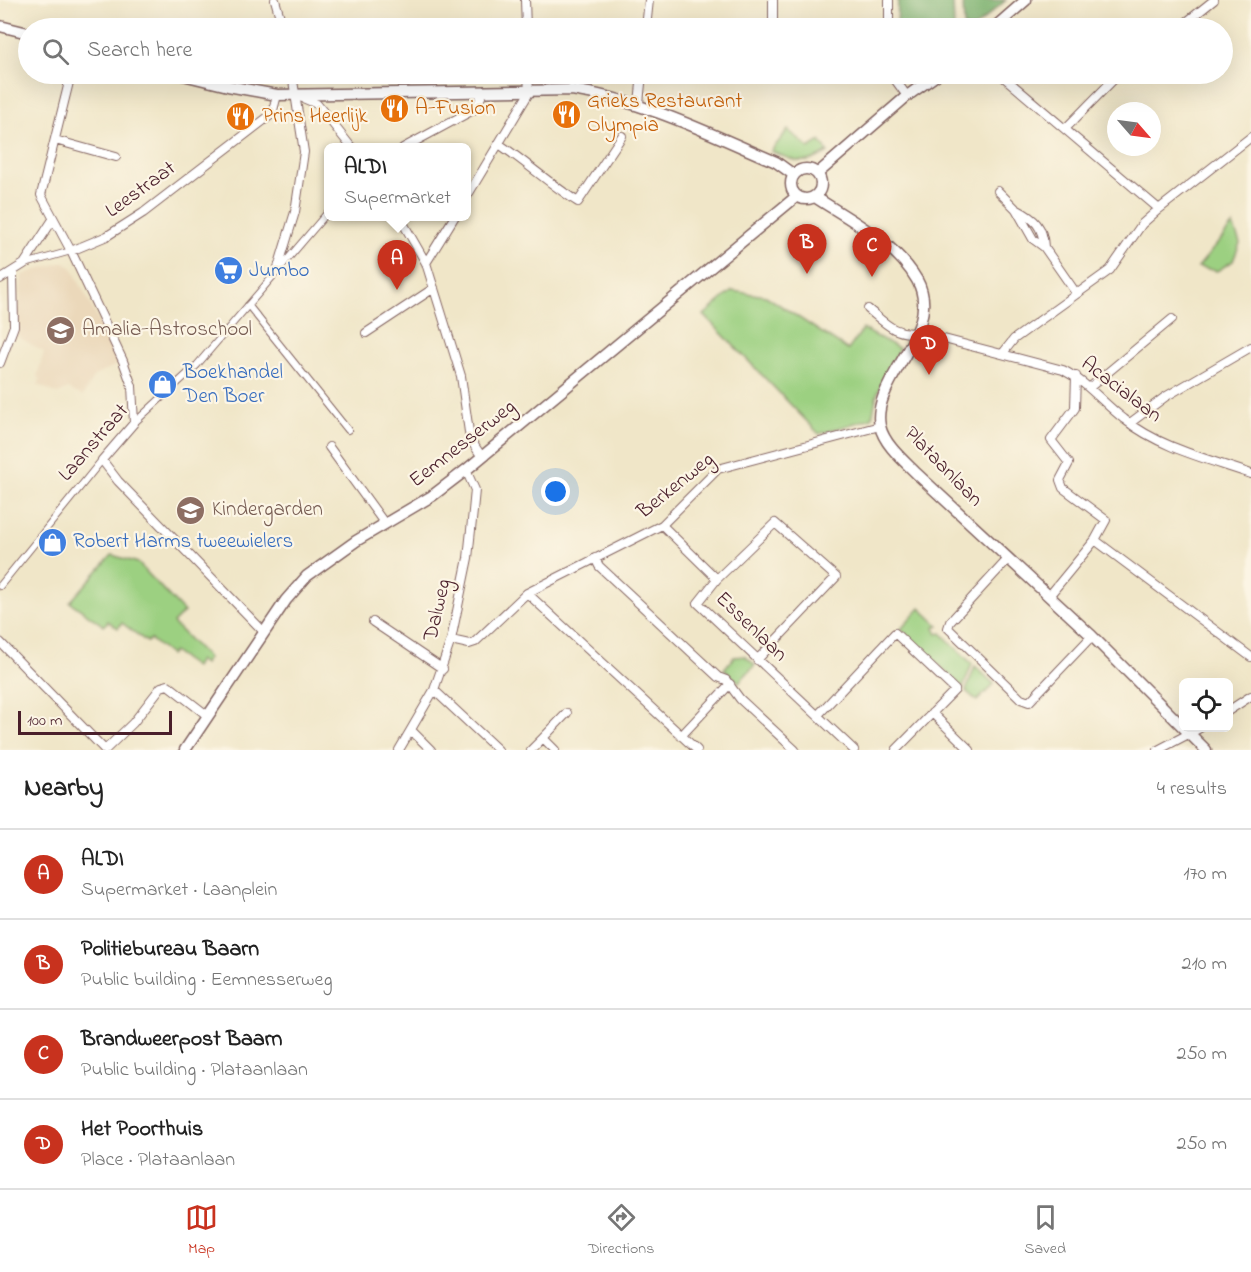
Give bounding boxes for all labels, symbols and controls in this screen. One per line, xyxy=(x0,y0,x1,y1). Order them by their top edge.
search box xyxy=(18,18,1233,84)
icon: search xyxy=(39,35,72,68)
text: Search here xyxy=(87,35,192,67)
place label: Grieks Restaurant Olympia xyxy=(587,87,742,143)
restaurant icon: A-Fusion xyxy=(378,93,410,125)
place label: A-Fusion xyxy=(415,94,496,124)
restaurant icon: Grieks Restaurant Olympia xyxy=(550,98,582,130)
restaurant icon: Prins Heerlijk xyxy=(225,101,257,133)
place label: Prins Heerlijk xyxy=(262,102,369,132)
north arrow xyxy=(1107,102,1161,156)
popup xyxy=(324,143,471,221)
text: ALDI xyxy=(344,152,387,184)
street label: Leestraat xyxy=(100,154,182,226)
text: Supermarket xyxy=(344,184,451,213)
pin: B xyxy=(788,224,826,274)
pin: C xyxy=(852,228,892,277)
pin: A xyxy=(378,240,416,290)
supermarket icon: Jumbo xyxy=(212,255,244,287)
place label: Jumbo xyxy=(249,256,310,286)
school or university icon: Amalia-Astroschool xyxy=(45,314,77,346)
place label: Amalia-Astroschool xyxy=(82,315,252,345)
pin: D xyxy=(910,326,948,375)
street label: Acacialaan xyxy=(1074,350,1168,430)
place label: Boekhandel Den Boer xyxy=(182,358,283,412)
shop icon: Boekhandel Den Boer xyxy=(146,369,178,401)
street label: Eemnesserweg xyxy=(403,393,524,497)
street label: Laanstraat xyxy=(52,397,136,489)
street label: Plataanlaan xyxy=(897,420,989,514)
street label: Berkenweg xyxy=(630,446,722,529)
your location xyxy=(541,477,570,506)
school or university icon: Kindergarden xyxy=(175,494,207,526)
place label: Kindergarden xyxy=(212,495,323,527)
shop icon: Robert Harms tweewielers xyxy=(36,526,68,558)
place label: Robert Harms tweewielers xyxy=(73,527,293,557)
street label: Dalweg xyxy=(416,576,462,645)
street label: Essenlaan xyxy=(708,585,794,669)
map controls xyxy=(1179,678,1233,732)
button: locate xyxy=(1179,678,1233,732)
scale bar xyxy=(18,708,172,736)
text: 100 m xyxy=(27,709,62,733)
text: Nearby xyxy=(24,770,103,808)
text: 4 results xyxy=(1157,775,1227,804)
text: ALDI xyxy=(81,844,124,876)
text: A xyxy=(37,860,50,889)
text: 170 m xyxy=(1183,860,1227,889)
text: Supermarket · Laanplein xyxy=(81,876,277,905)
text: Politiebureau Baarn xyxy=(81,934,259,966)
text: B xyxy=(37,950,50,979)
text: 210 m xyxy=(1182,950,1227,979)
text: Public building · Eemnesserweg xyxy=(81,966,332,995)
text: Brandweerpost Baarn xyxy=(81,1024,282,1056)
text: C xyxy=(38,1040,49,1069)
text: 250 m xyxy=(1176,1040,1227,1069)
text: Public building · Plataanlaan xyxy=(81,1056,308,1085)
text: Het Poorthuis xyxy=(81,1114,203,1146)
text: D xyxy=(36,1130,51,1159)
text: 250 m xyxy=(1176,1130,1227,1159)
text: Place · Plataanlaan xyxy=(81,1146,235,1175)
tab: Map xyxy=(185,1201,218,1261)
tab: Directions xyxy=(588,1201,654,1261)
tab: Saved xyxy=(1024,1201,1066,1261)

